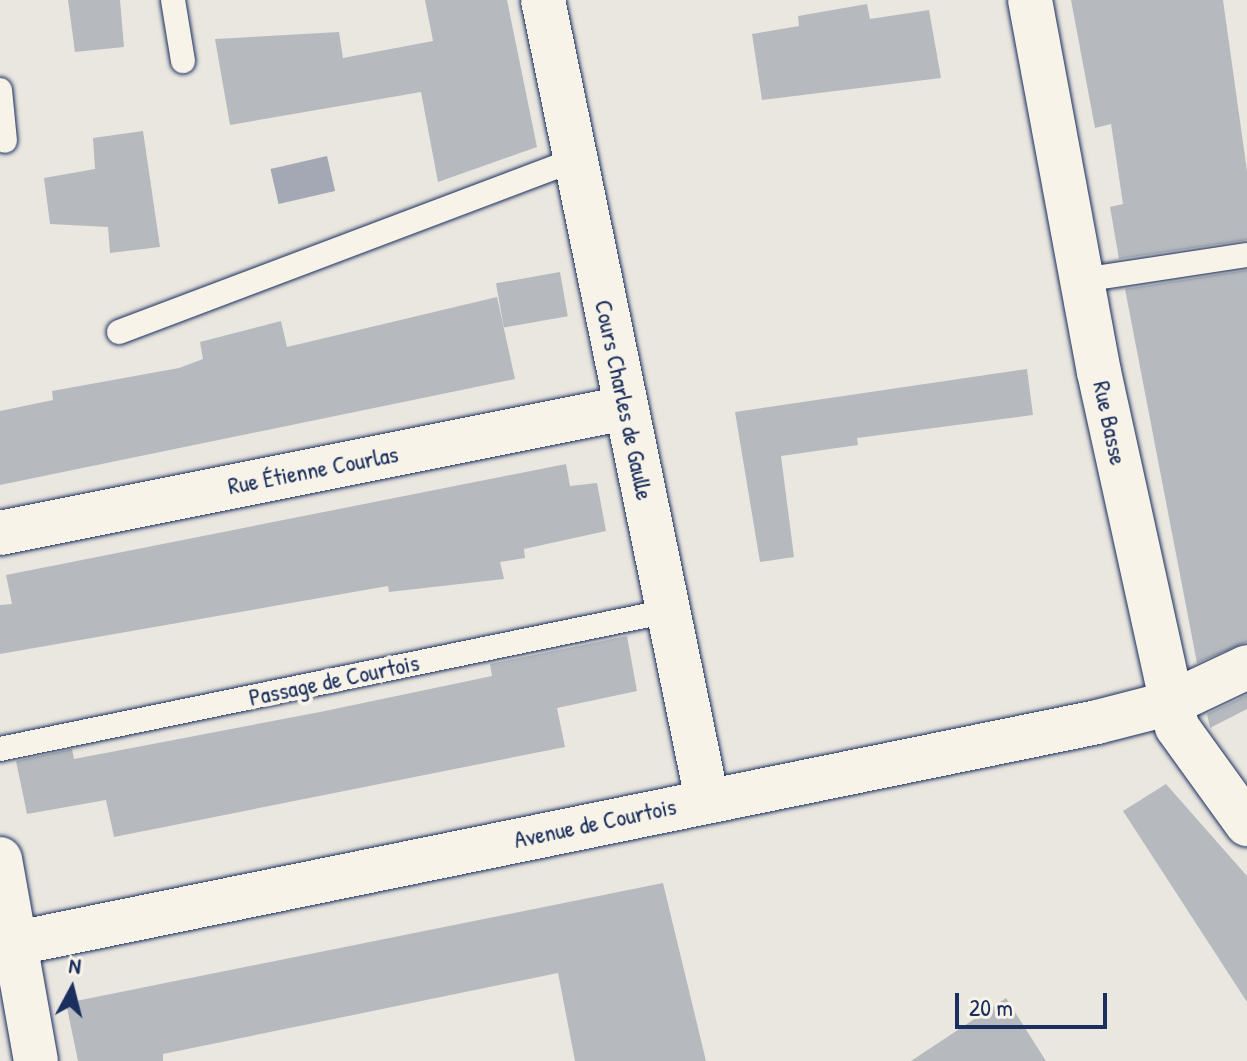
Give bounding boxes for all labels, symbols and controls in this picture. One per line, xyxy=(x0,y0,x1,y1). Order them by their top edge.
street label: Cours Charles de Gaulle xyxy=(589,297,659,503)
street label: Rue Basse xyxy=(1087,378,1133,468)
street label: Rue Étienne Courlas xyxy=(225,439,401,501)
street label: Passage de Courtois xyxy=(246,648,422,712)
street label: Avenue de Courtois xyxy=(511,792,679,854)
north arrow xyxy=(32,949,112,1029)
text: N xyxy=(67,950,83,981)
scale bar xyxy=(959,977,1111,1027)
text: 20 m xyxy=(969,991,1013,1023)

